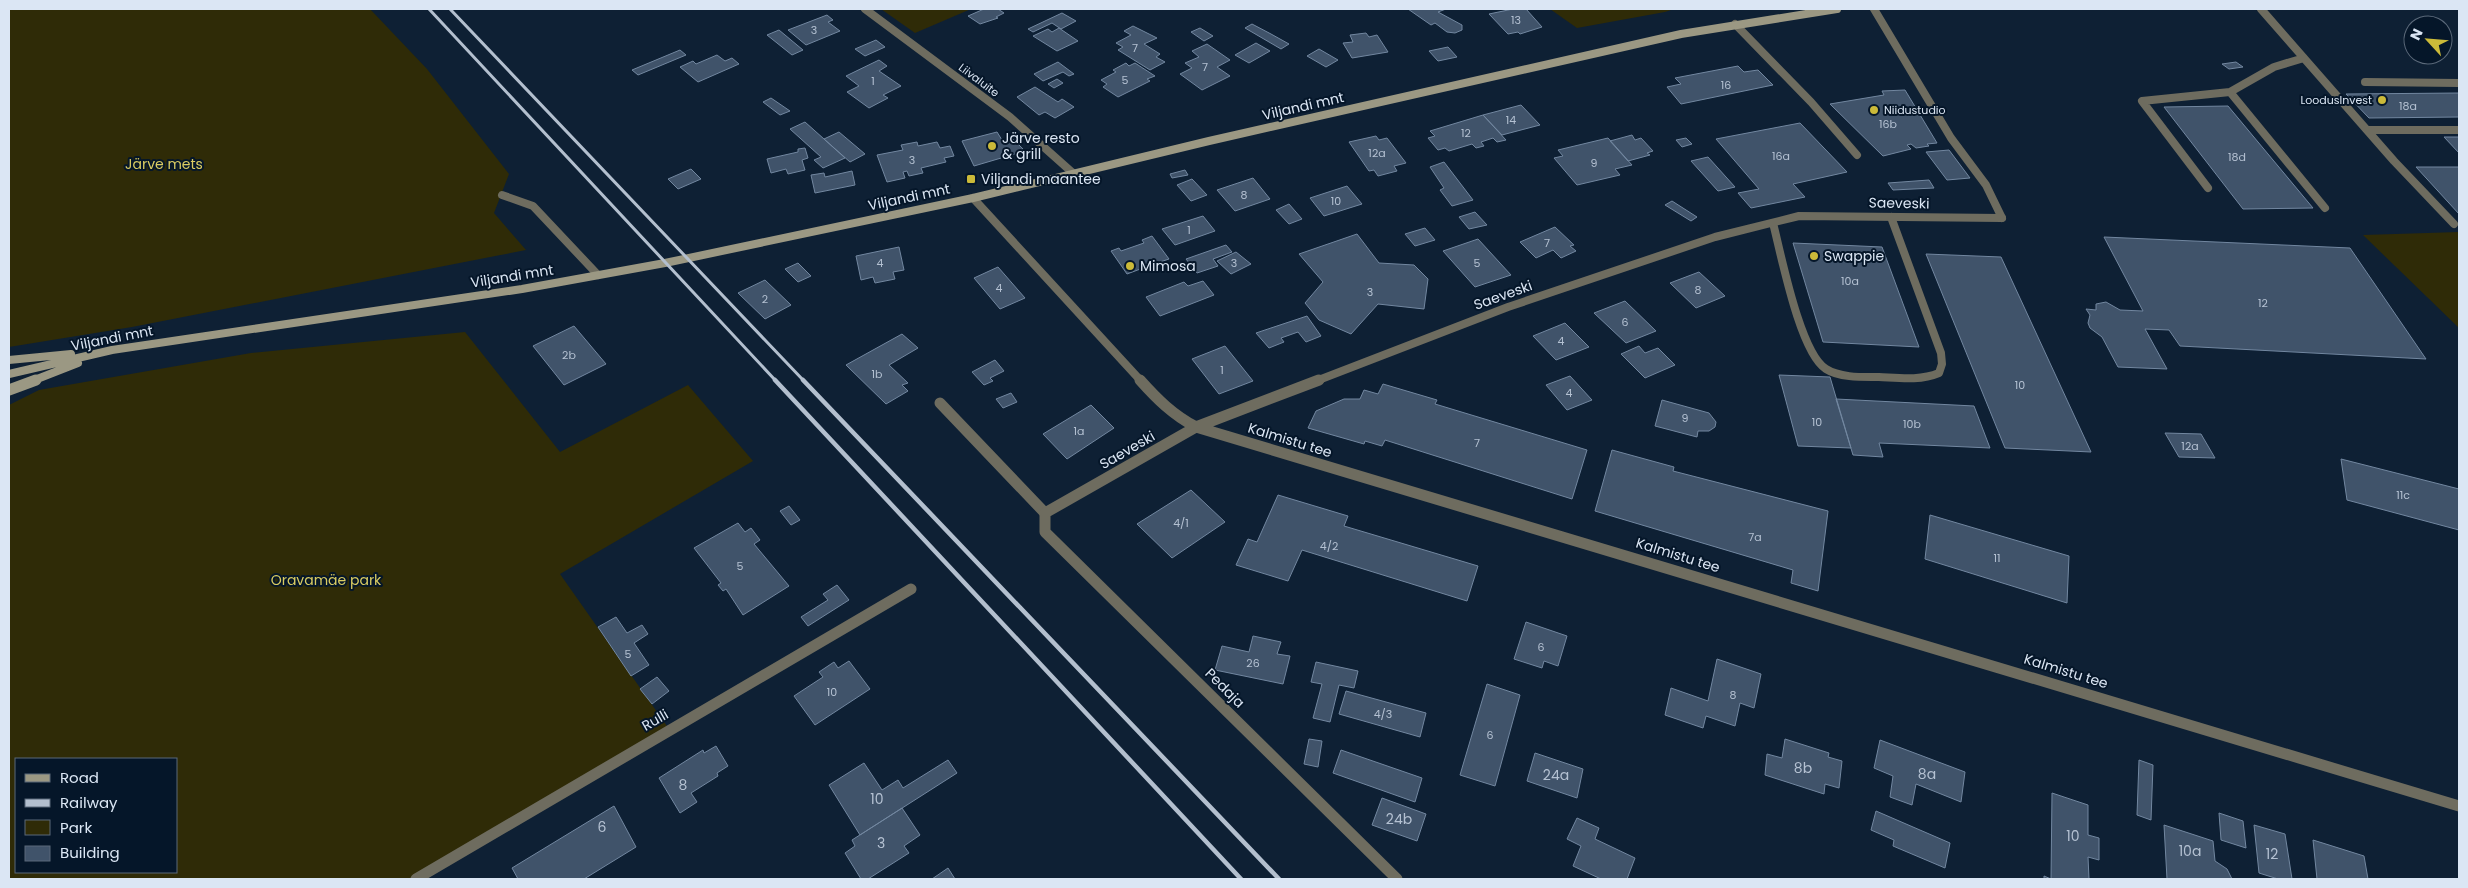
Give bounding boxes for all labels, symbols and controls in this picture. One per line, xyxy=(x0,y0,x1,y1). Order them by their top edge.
house number: 13 xyxy=(1511,12,1521,28)
north arrow xyxy=(2403,15,2453,65)
house number: 3 xyxy=(811,22,817,38)
text: N xyxy=(2405,25,2428,43)
house number: 7 xyxy=(1132,40,1138,56)
street label: Liivaluite xyxy=(955,59,1003,101)
house number: 7 xyxy=(1202,59,1208,75)
house number: 5 xyxy=(1122,72,1129,88)
house number: 1 xyxy=(871,73,875,89)
house number: 16 xyxy=(1721,77,1731,93)
street label: Viljandi mnt xyxy=(1260,87,1346,125)
place label: LoodusInvest xyxy=(2300,92,2372,108)
marker: LoodusInvest xyxy=(2376,94,2388,106)
house number: 18a xyxy=(2399,98,2417,114)
place label: Niidustudio xyxy=(1884,102,1946,118)
marker: Niidustudio xyxy=(1868,104,1880,116)
house number: 14 xyxy=(1506,112,1516,128)
house number: 16b xyxy=(1879,116,1897,132)
house number: 12 xyxy=(1461,125,1471,141)
place label: Järve resto & grill xyxy=(1002,128,1080,164)
marker: Järve resto & grill xyxy=(986,140,998,152)
house number: 12a xyxy=(1368,145,1386,161)
house number: 16a xyxy=(1772,148,1790,164)
house number: 18d xyxy=(2228,149,2246,165)
house number: 3 xyxy=(909,152,915,168)
park label: Järve mets xyxy=(125,154,203,174)
house number: 9 xyxy=(1591,155,1598,171)
place label: Viljandi maantee xyxy=(981,169,1101,189)
marker: Viljandi maantee xyxy=(965,173,977,185)
street label: Viljandi mnt xyxy=(866,179,952,215)
house number: 8 xyxy=(1241,187,1248,203)
street label: Saeveski xyxy=(1868,192,1930,214)
house number: 10 xyxy=(1331,193,1341,209)
house number: 1 xyxy=(1187,222,1191,238)
house number: 7 xyxy=(1544,235,1550,251)
place label: Swappie xyxy=(1824,246,1885,266)
marker: Swappie xyxy=(1808,250,1820,262)
house number: 4 xyxy=(877,255,884,271)
house number: 3 xyxy=(1231,255,1237,271)
house number: 5 xyxy=(1474,255,1481,271)
place label: Mimosa xyxy=(1140,256,1196,276)
street label: Viljandi mnt xyxy=(469,260,555,292)
marker: Mimosa xyxy=(1124,260,1136,272)
house number: 10a xyxy=(1841,273,1859,289)
street label: Saeveski xyxy=(1471,275,1535,315)
house number: 4 xyxy=(996,280,1003,296)
house number: 8 xyxy=(1695,282,1702,298)
house number: 3 xyxy=(1367,284,1373,300)
house number: 2 xyxy=(762,291,768,307)
house number: 12 xyxy=(2258,295,2268,311)
house number: 6 xyxy=(1622,314,1629,330)
street label: Viljandi mnt xyxy=(69,320,155,356)
house number: 4 xyxy=(1558,333,1565,349)
house number: 2b xyxy=(562,347,576,363)
house number: 1 xyxy=(1220,362,1224,378)
house number: 1b xyxy=(872,366,882,382)
house number: 10 xyxy=(2015,377,2025,393)
house number: 4 xyxy=(1566,385,1573,401)
house number: 9 xyxy=(1682,410,1689,426)
house number: 10 xyxy=(1812,414,1822,430)
house number: 10b xyxy=(1903,416,1921,432)
street label: Kalmistu tee xyxy=(1246,418,1335,462)
house number: 1a xyxy=(1074,423,1084,439)
street label: Saeveski xyxy=(1096,426,1158,474)
house number: 7 xyxy=(1474,435,1480,451)
house number: 12a xyxy=(2181,438,2199,454)
house number: 11c xyxy=(2396,487,2410,503)
house number: 4/1 xyxy=(1173,515,1189,531)
house number: 7a xyxy=(1748,529,1762,545)
street label: Kalmistu tee xyxy=(1634,533,1723,577)
house number: 4/2 xyxy=(1320,538,1338,554)
house number: 11 xyxy=(1993,550,2001,566)
house number: 5 xyxy=(737,558,744,574)
park label: Oravamäe park xyxy=(271,570,382,590)
house number: 6 xyxy=(1538,639,1545,655)
house number: 5 xyxy=(625,646,632,662)
street label: Kalmistu tee xyxy=(2022,649,2111,693)
house number: 26 xyxy=(1246,655,1260,671)
street label: Pedaja xyxy=(1201,664,1249,712)
house number: 10 xyxy=(827,684,837,700)
house number: 8 xyxy=(1730,687,1737,703)
street label: Rulli xyxy=(638,704,672,736)
house number: 4/3 xyxy=(1374,706,1392,722)
house number: 6 xyxy=(1487,727,1494,743)
legend xyxy=(15,758,178,873)
house number: 8b xyxy=(1794,758,1812,778)
house number: 8a xyxy=(1918,764,1936,784)
house number: 24a xyxy=(1543,765,1569,785)
text: Road xyxy=(60,767,99,788)
house number: 8 xyxy=(679,775,688,795)
house number: 10 xyxy=(870,789,884,809)
text: Railway xyxy=(60,792,118,813)
house number: 24b xyxy=(1386,809,1412,829)
text: Park xyxy=(60,817,92,838)
house number: 6 xyxy=(598,817,607,837)
house number: 10 xyxy=(2066,826,2080,846)
house number: 3 xyxy=(877,833,885,853)
house number: 10a xyxy=(2179,841,2201,861)
text: Building xyxy=(60,842,120,863)
house number: 12 xyxy=(2266,844,2278,864)

